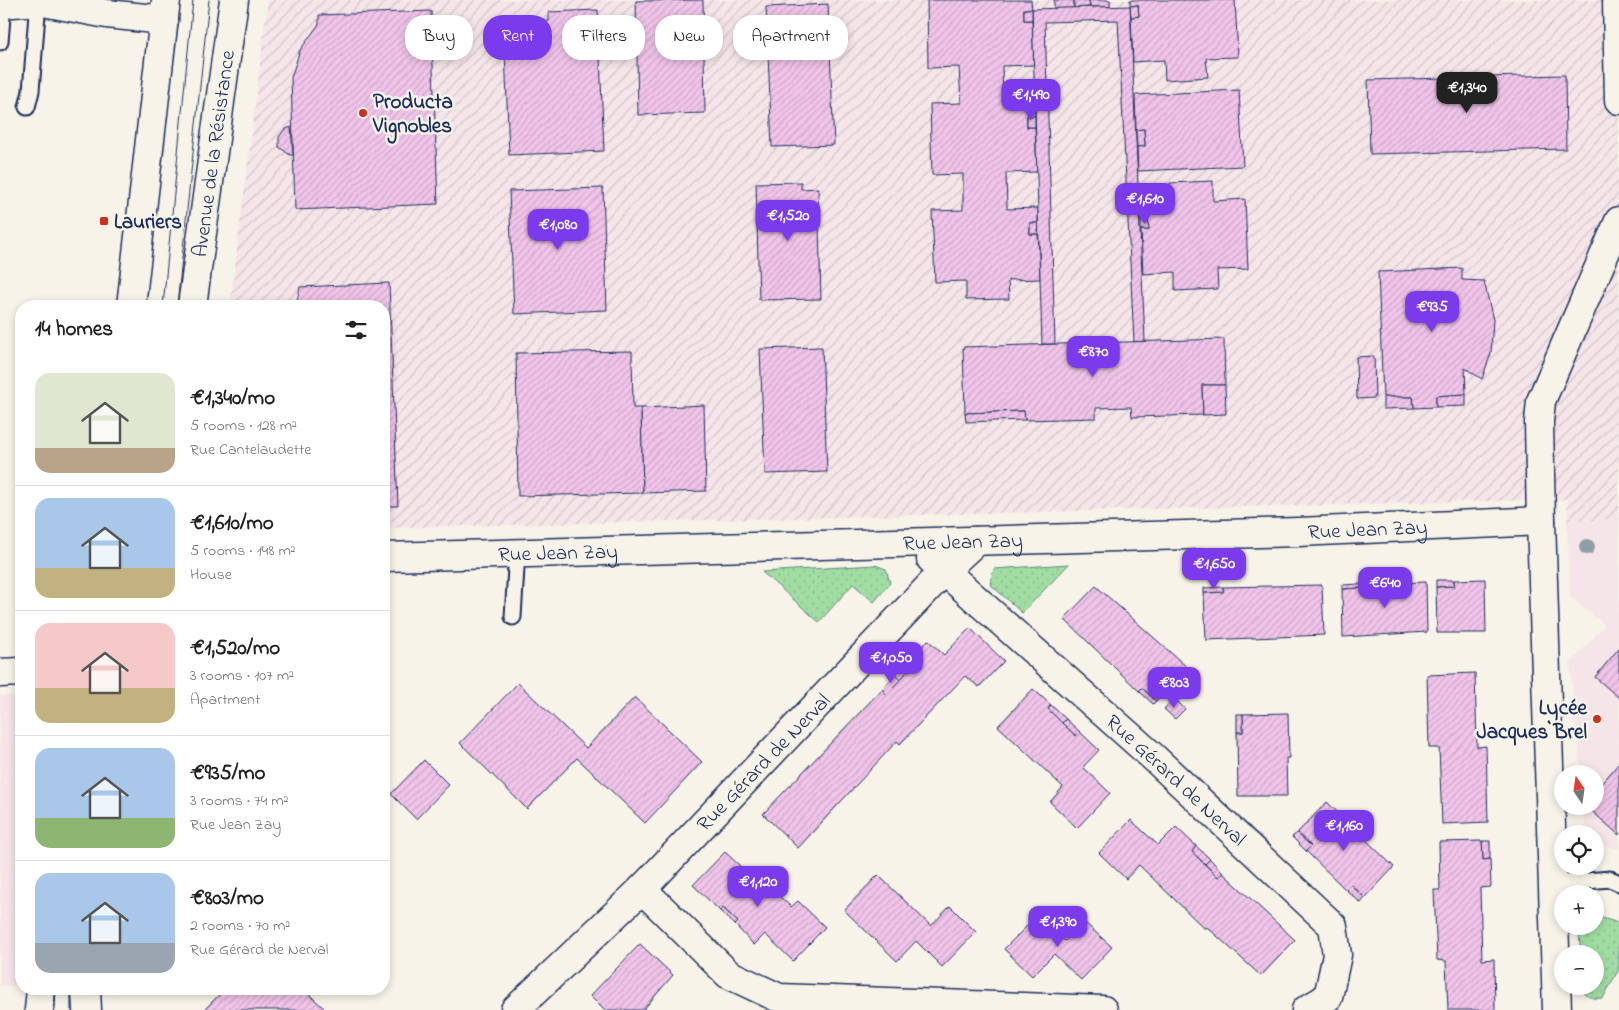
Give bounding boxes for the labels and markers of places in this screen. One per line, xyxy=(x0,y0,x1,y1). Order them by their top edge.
pin: €1,340 xyxy=(1426,72,1508,114)
pin: €1,490 xyxy=(990,78,1072,121)
place label: Producta Vignobles xyxy=(372,88,453,144)
marker: Producta Vignobles xyxy=(357,107,369,119)
pin: €1,610 xyxy=(1104,182,1186,225)
pin: €1,520 xyxy=(747,200,829,242)
place label: Lauriers xyxy=(114,208,182,238)
pin: €1,080 xyxy=(517,208,599,251)
marker: Lauriers xyxy=(98,215,110,227)
pin: €935 xyxy=(1402,290,1462,333)
pin: €870 xyxy=(1063,336,1123,378)
pin: €1,650 xyxy=(1173,548,1255,590)
pin: €640 xyxy=(1355,566,1415,609)
pin: €1,050 xyxy=(850,642,932,684)
pin: €803 xyxy=(1144,666,1204,709)
place label: Lycée Jacques Brel xyxy=(1476,694,1588,748)
marker: Lycée Jacques Brel xyxy=(1591,713,1603,725)
pin: €1,160 xyxy=(1303,810,1385,852)
pin: €1,120 xyxy=(717,866,799,908)
pin: €1,390 xyxy=(1017,906,1099,948)

